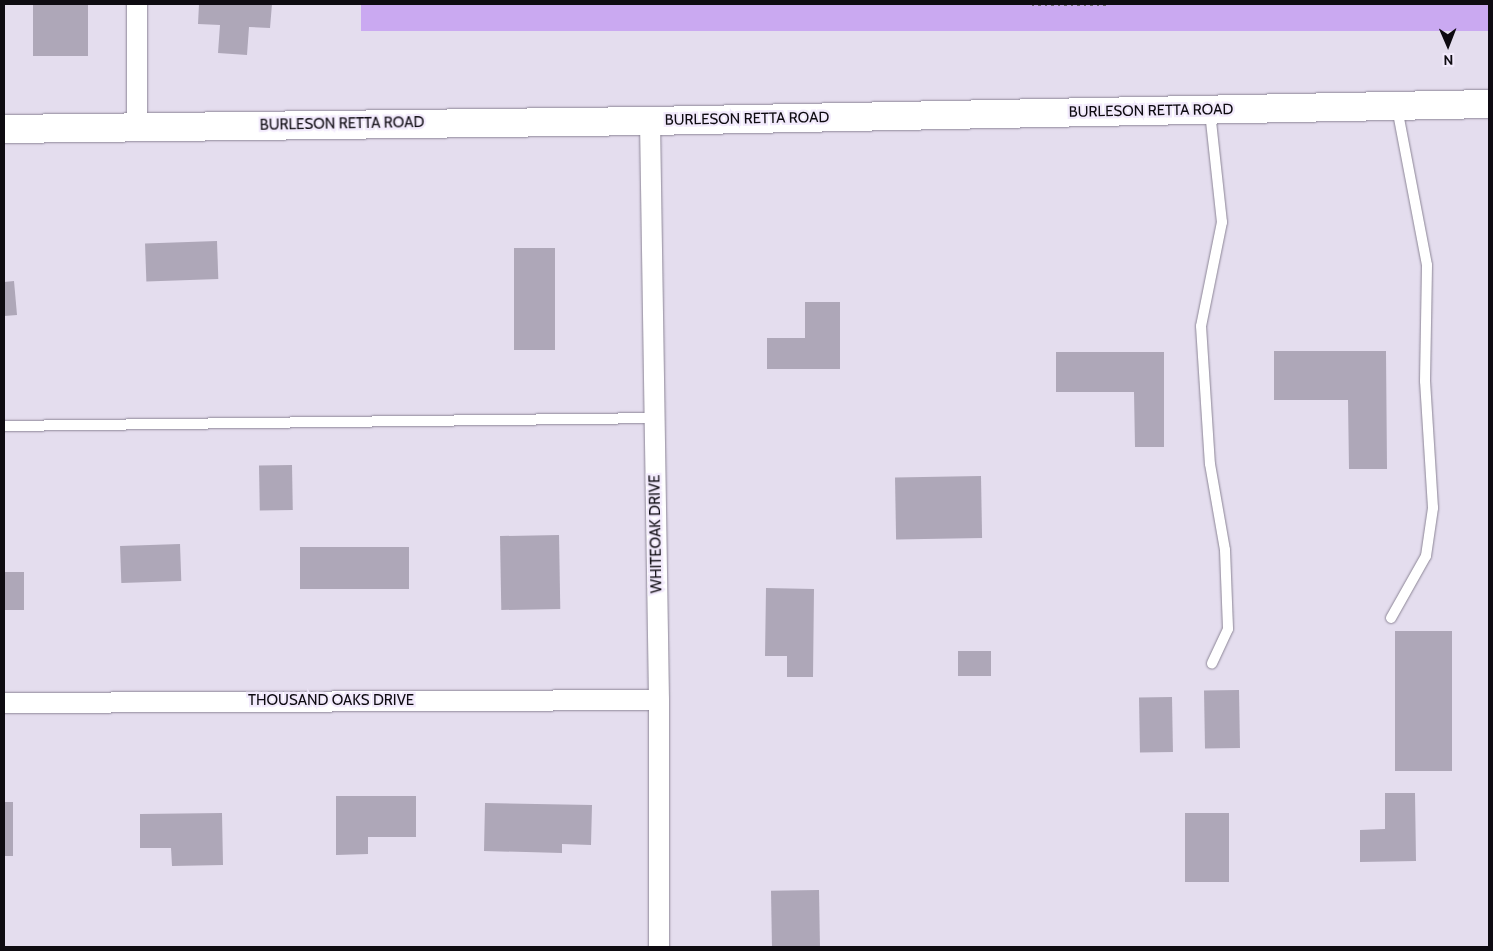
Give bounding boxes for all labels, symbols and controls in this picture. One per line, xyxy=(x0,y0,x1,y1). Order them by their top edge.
north arrow xyxy=(1423,20,1473,70)
text: N xyxy=(1443,51,1453,69)
street label: BURLESON RETTA ROAD xyxy=(1069,101,1233,121)
street label: BURLESON RETTA ROAD xyxy=(665,109,829,129)
street label: BURLESON RETTA ROAD xyxy=(260,114,424,134)
street label: WHITEOAK DRIVE xyxy=(646,475,666,593)
street label: THOUSAND OAKS DRIVE xyxy=(248,692,414,710)

